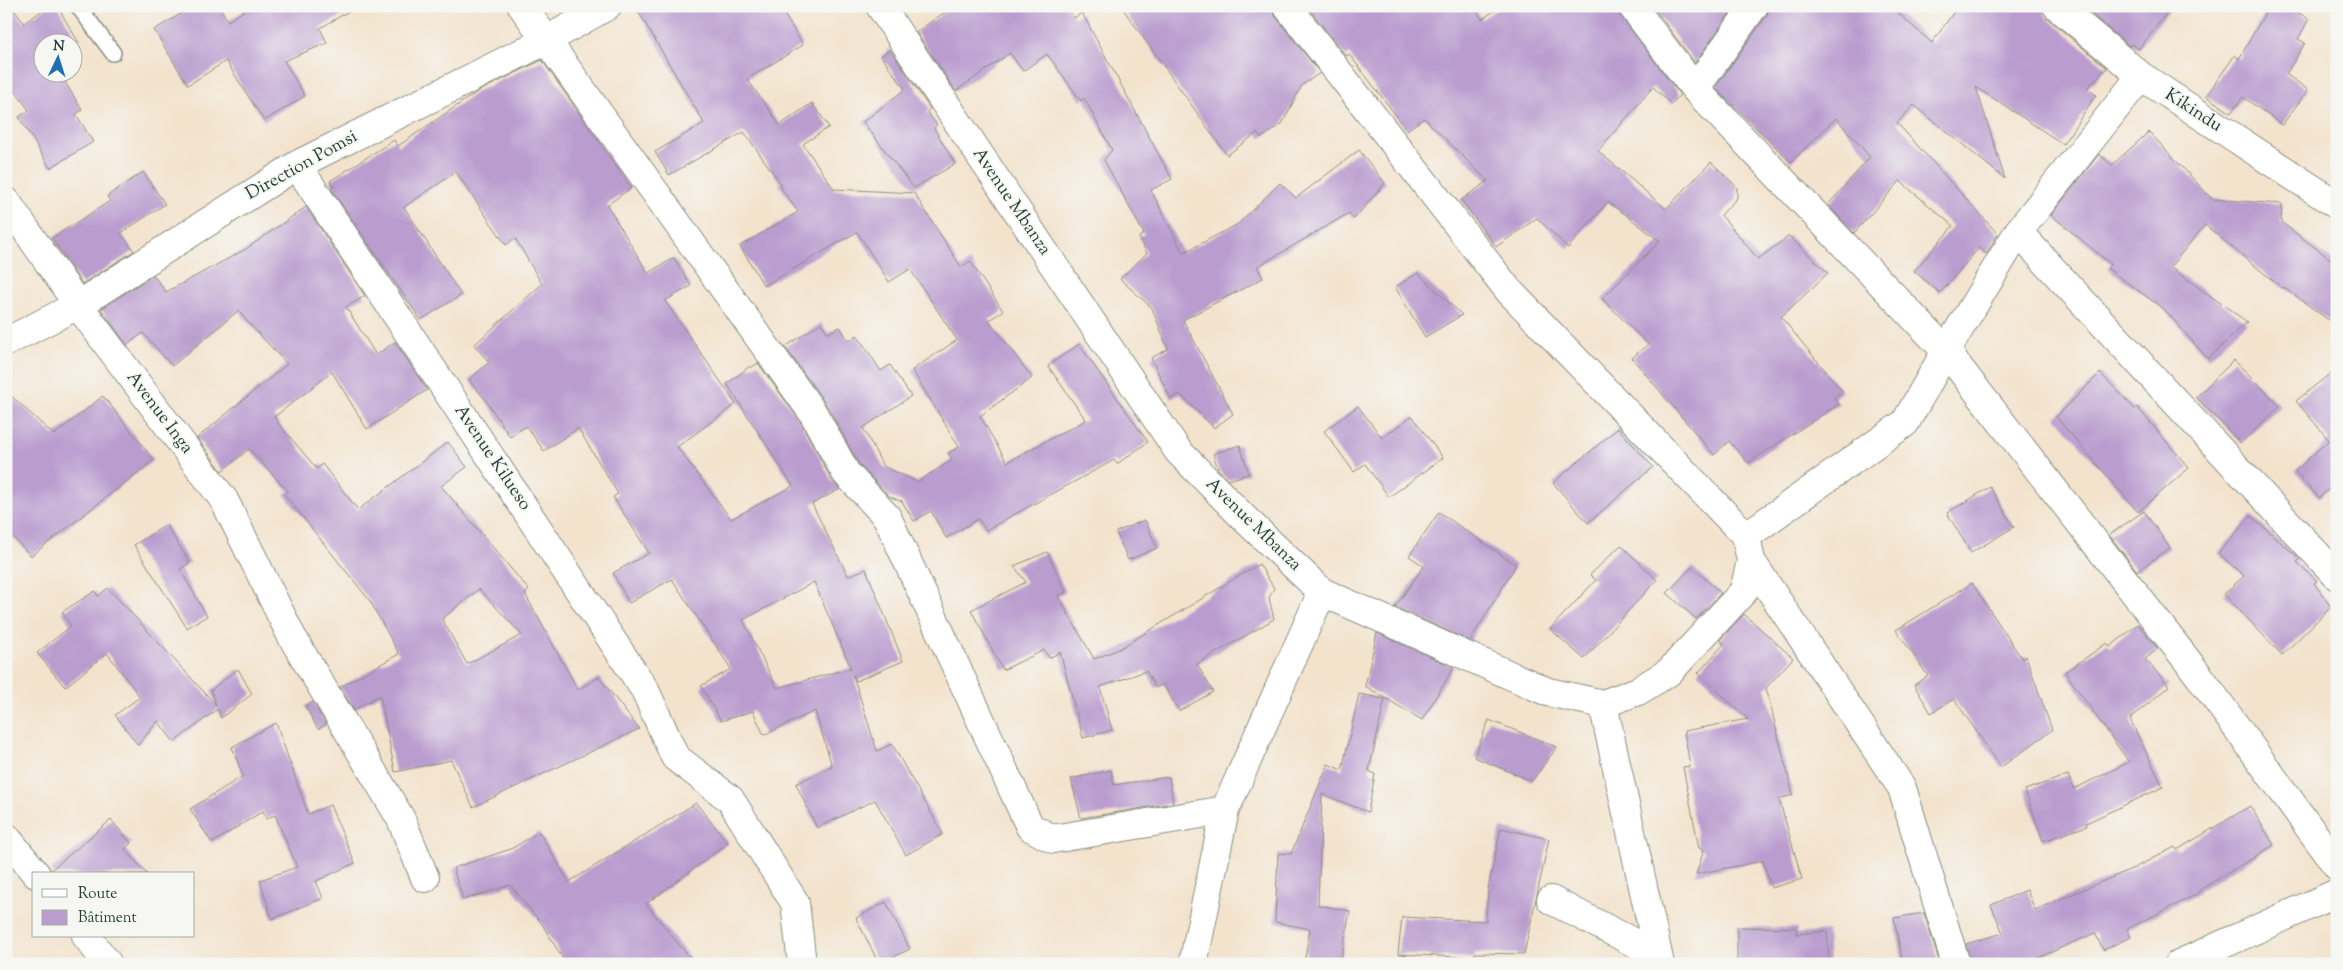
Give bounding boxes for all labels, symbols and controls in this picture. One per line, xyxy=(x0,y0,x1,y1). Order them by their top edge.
north arrow xyxy=(32,32,82,82)
text: N xyxy=(52,37,65,57)
street label: Kikindu xyxy=(2159,83,2227,139)
street label: Direction Pomsi xyxy=(241,125,363,207)
street label: Avenue Mbanza xyxy=(965,143,1057,261)
street label: Avenue Inga xyxy=(119,366,199,460)
street label: Avenue Kilueso xyxy=(447,400,537,516)
street label: Avenue Mbanza xyxy=(1199,472,1307,578)
legend xyxy=(32,872,195,938)
text: Route xyxy=(78,884,117,905)
text: Bâtiment xyxy=(78,908,137,929)

